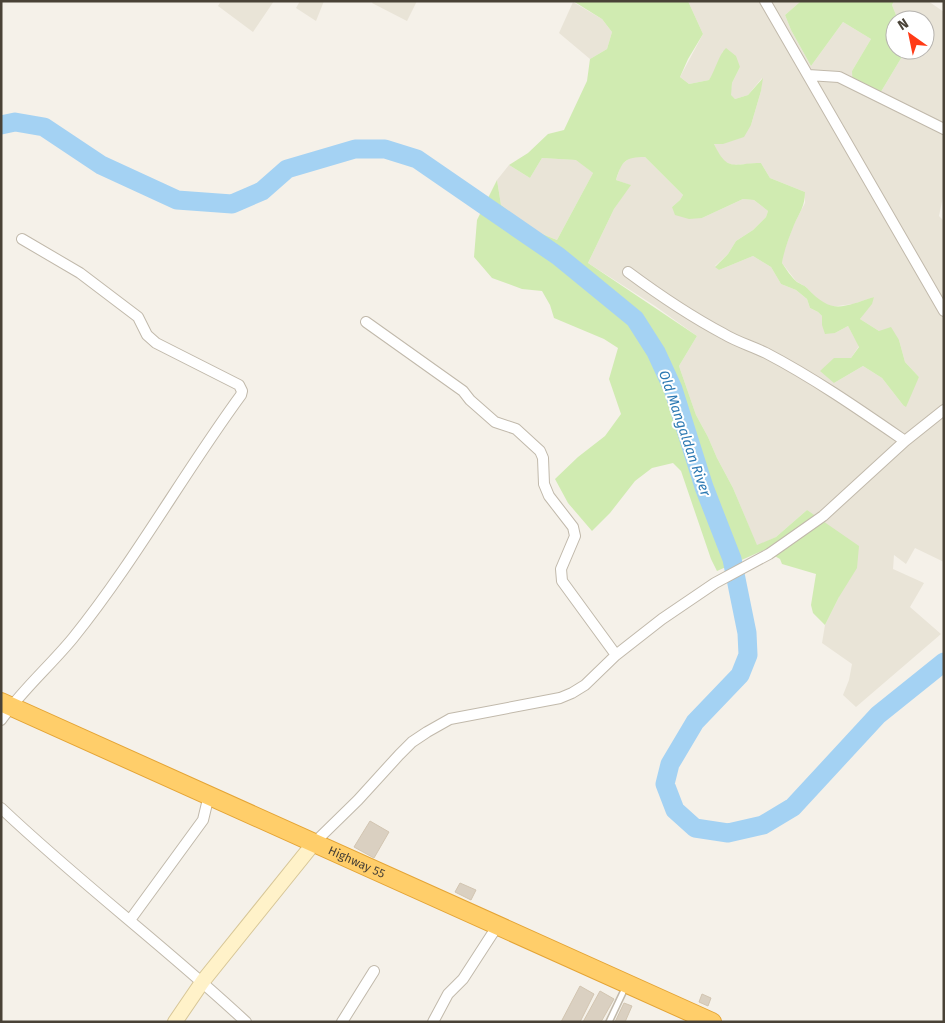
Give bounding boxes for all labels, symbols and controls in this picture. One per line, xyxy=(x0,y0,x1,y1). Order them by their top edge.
north arrow xyxy=(885,10,935,60)
text: N xyxy=(895,15,912,34)
water label: Old Mangaldan River xyxy=(655,368,714,499)
street label: Highway 55 xyxy=(326,843,387,881)

